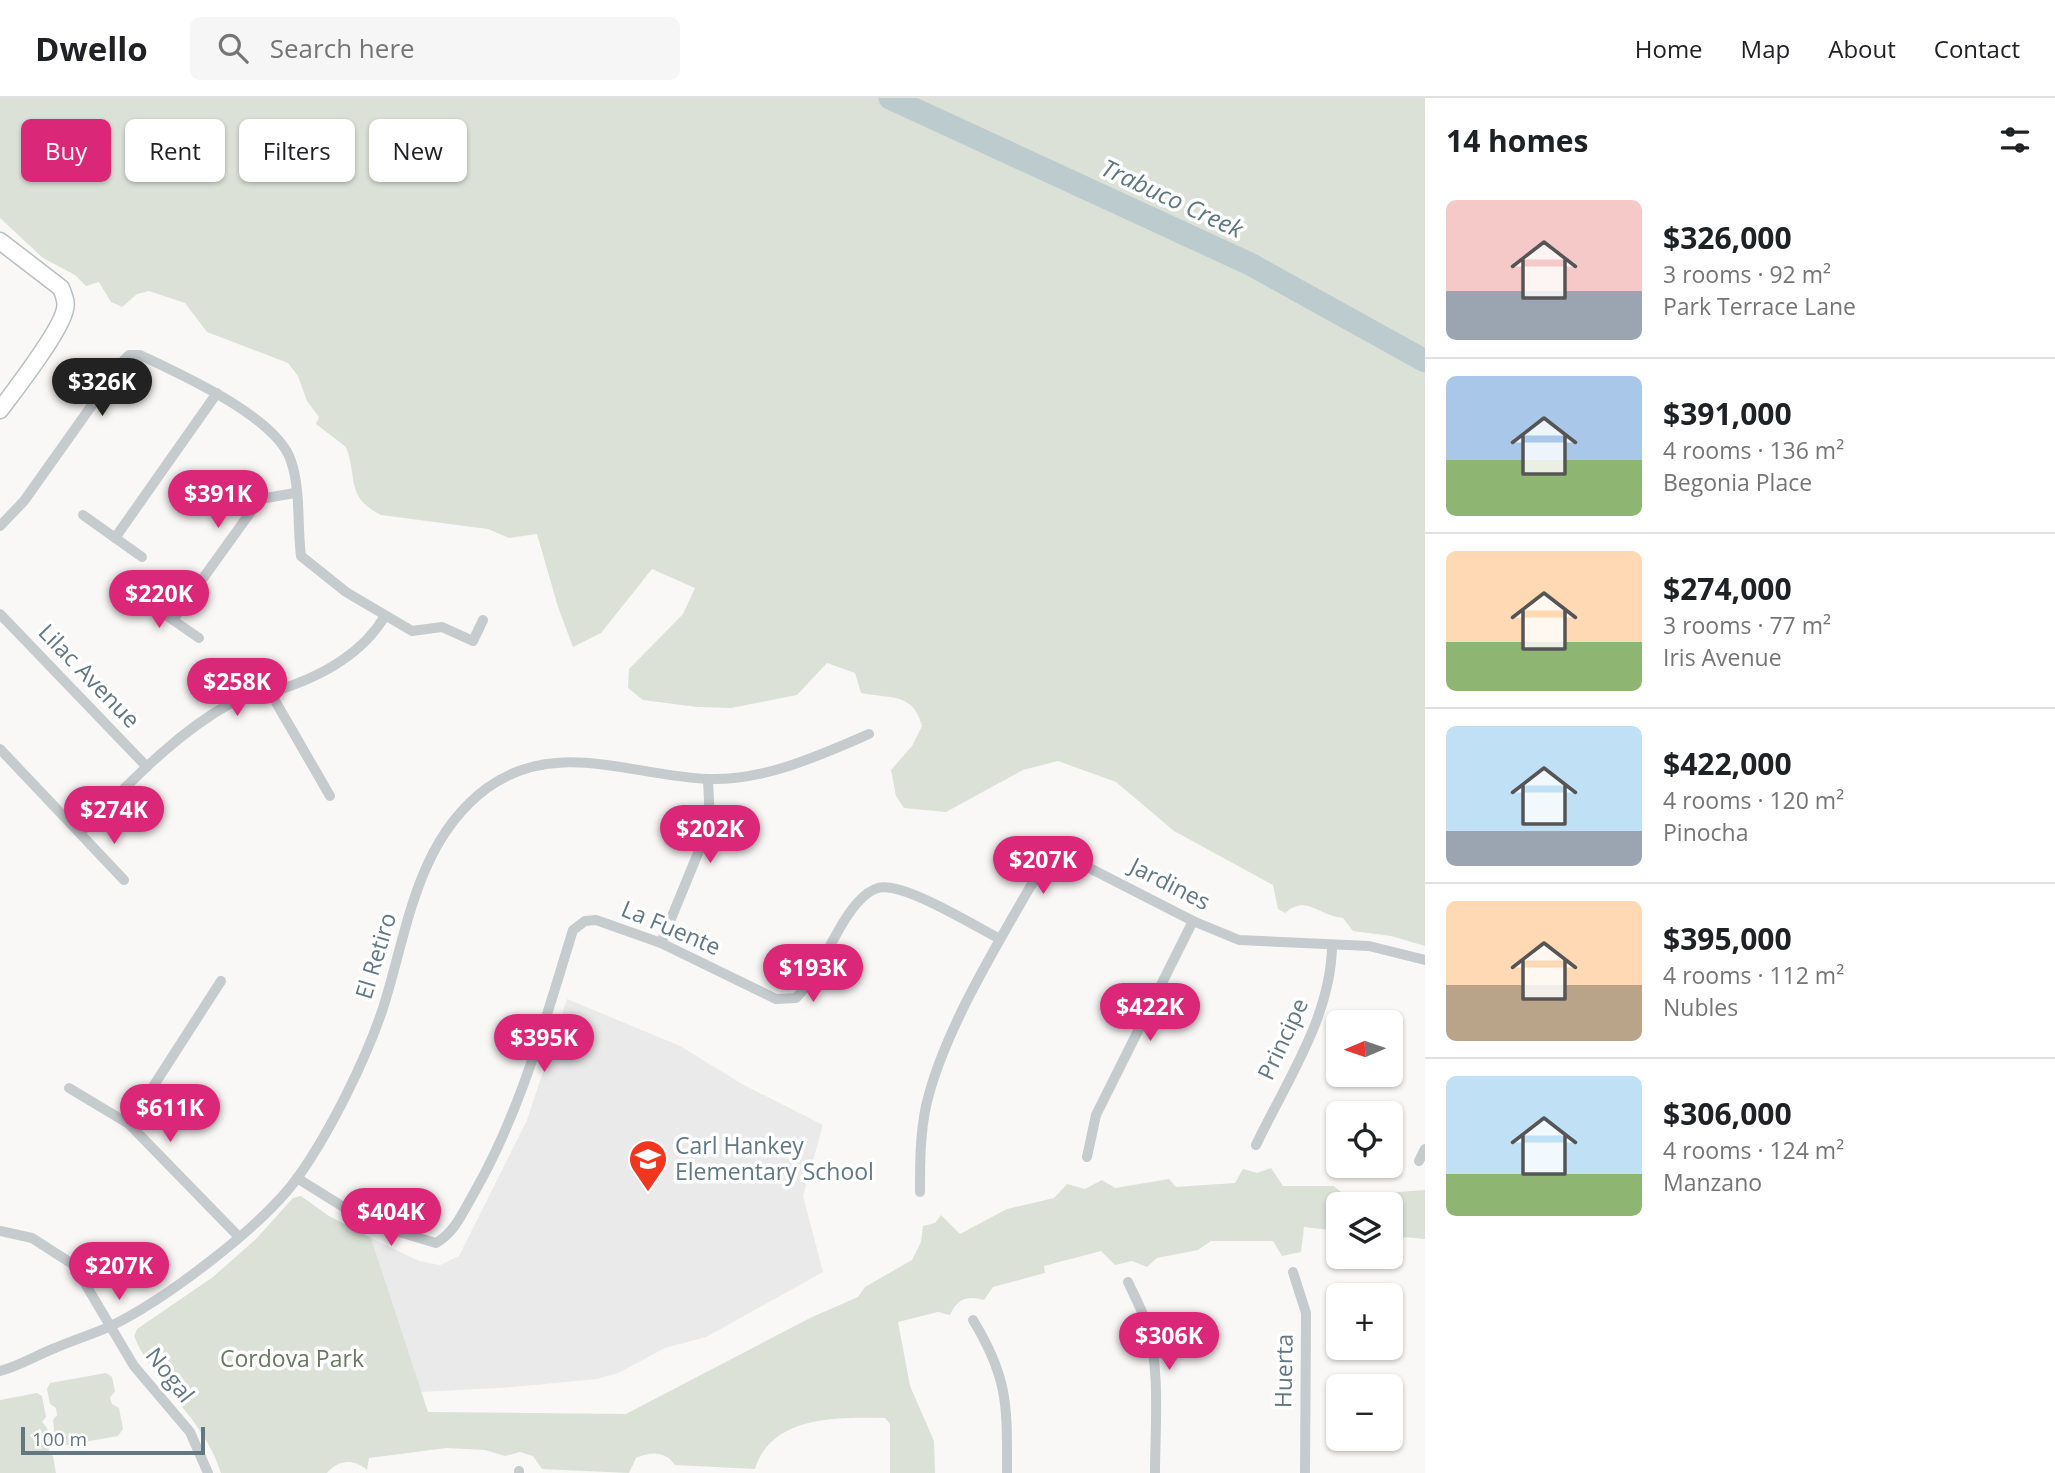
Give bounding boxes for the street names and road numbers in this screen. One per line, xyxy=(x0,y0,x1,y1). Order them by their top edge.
street label: Lilac Avenue xyxy=(32,616,148,734)
street label: Jardines xyxy=(1123,848,1216,917)
street label: La Fuente xyxy=(617,892,726,962)
street label: El Retiro xyxy=(347,909,403,1003)
street label: Principe xyxy=(1249,992,1315,1085)
street label: Huerta xyxy=(1266,1334,1300,1408)
street label: Nogal xyxy=(139,1340,203,1409)

